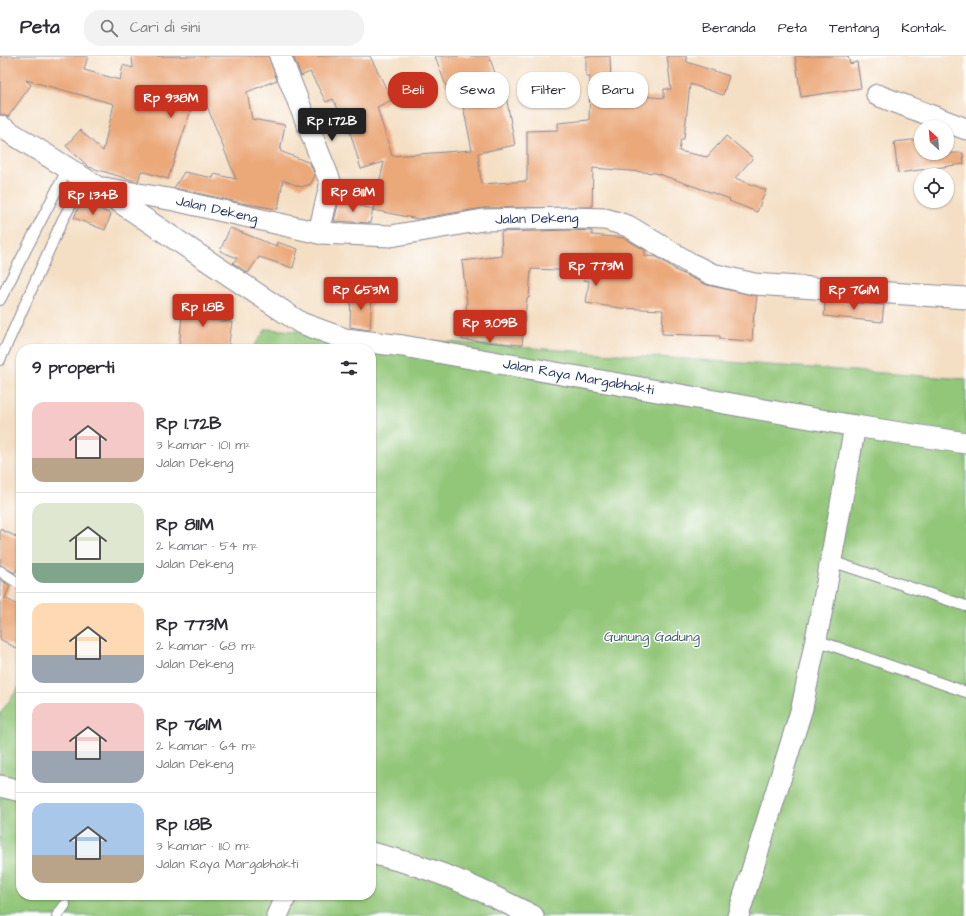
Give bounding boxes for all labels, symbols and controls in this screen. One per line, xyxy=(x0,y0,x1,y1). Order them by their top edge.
search box xyxy=(84,10,364,46)
text: Peta xyxy=(20,14,60,41)
icon: search xyxy=(98,17,120,39)
text: Cari di sini xyxy=(130,17,200,38)
text: Beranda xyxy=(702,18,756,38)
text: Peta xyxy=(778,18,807,38)
text: Tentang xyxy=(829,18,879,38)
text: Kontak xyxy=(901,18,946,38)
chip: Beli xyxy=(388,72,438,108)
chip: Sewa xyxy=(446,72,509,108)
chip: Filter xyxy=(517,72,580,108)
chip: Baru xyxy=(588,72,648,108)
pin: Rp 938M xyxy=(134,85,208,119)
text: Rp 938M xyxy=(144,89,198,107)
pin: Rp 1.72B xyxy=(291,108,373,142)
text: Rp 1.72B xyxy=(307,112,357,130)
north arrow xyxy=(914,120,954,160)
map controls xyxy=(914,120,954,208)
button: locate xyxy=(914,168,954,208)
pin: Rp 811M xyxy=(316,179,390,213)
pin: Rp 1.34B xyxy=(52,182,134,216)
text: Rp 811M xyxy=(331,183,375,201)
text: Rp 1.34B xyxy=(68,186,118,204)
street label: Jalan Dekeng xyxy=(174,191,260,229)
street label: Jalan Dekeng xyxy=(495,208,579,230)
pin: Rp 773M xyxy=(559,253,633,287)
text: Rp 773M xyxy=(568,257,624,275)
pin: Rp 653M xyxy=(324,277,398,311)
pin: Rp 761M xyxy=(817,277,891,311)
text: Rp 653M xyxy=(333,281,389,299)
text: Rp 761M xyxy=(829,281,879,299)
pin: Rp 1.8B xyxy=(166,294,240,328)
text: Rp 1.8B xyxy=(182,298,224,316)
pin: Rp 3.09B xyxy=(449,310,531,344)
text: Rp 3.09B xyxy=(463,314,518,332)
street label: Jalan Raya Margabhakti xyxy=(501,354,655,400)
text: 9 properti xyxy=(32,356,114,380)
icon: filters xyxy=(338,357,360,379)
text: Rp 1.72B xyxy=(156,412,221,436)
icon: home xyxy=(64,418,112,466)
text: 3 kamar · 101 m² xyxy=(156,436,250,454)
text: Jalan Dekeng xyxy=(156,454,234,472)
text: Rp 811M xyxy=(156,513,214,537)
icon: home xyxy=(64,519,112,567)
text: 2 kamar · 54 m² xyxy=(156,537,258,555)
text: Jalan Dekeng xyxy=(156,555,234,573)
text: Rp 773M xyxy=(156,613,228,637)
icon: home xyxy=(64,619,112,667)
park label: Gunung Gadung xyxy=(604,627,700,647)
text: 2 kamar · 68 m² xyxy=(156,637,256,655)
text: Jalan Dekeng xyxy=(156,655,234,673)
text: Rp 761M xyxy=(156,713,222,737)
icon: home xyxy=(64,719,112,767)
text: 2 kamar · 64 m² xyxy=(156,737,257,755)
text: Jalan Dekeng xyxy=(156,755,234,773)
text: Rp 1.8B xyxy=(156,813,212,837)
icon: home xyxy=(64,819,112,867)
text: 3 kamar · 110 m² xyxy=(156,837,250,855)
text: Jalan Raya Margabhakti xyxy=(156,855,298,873)

